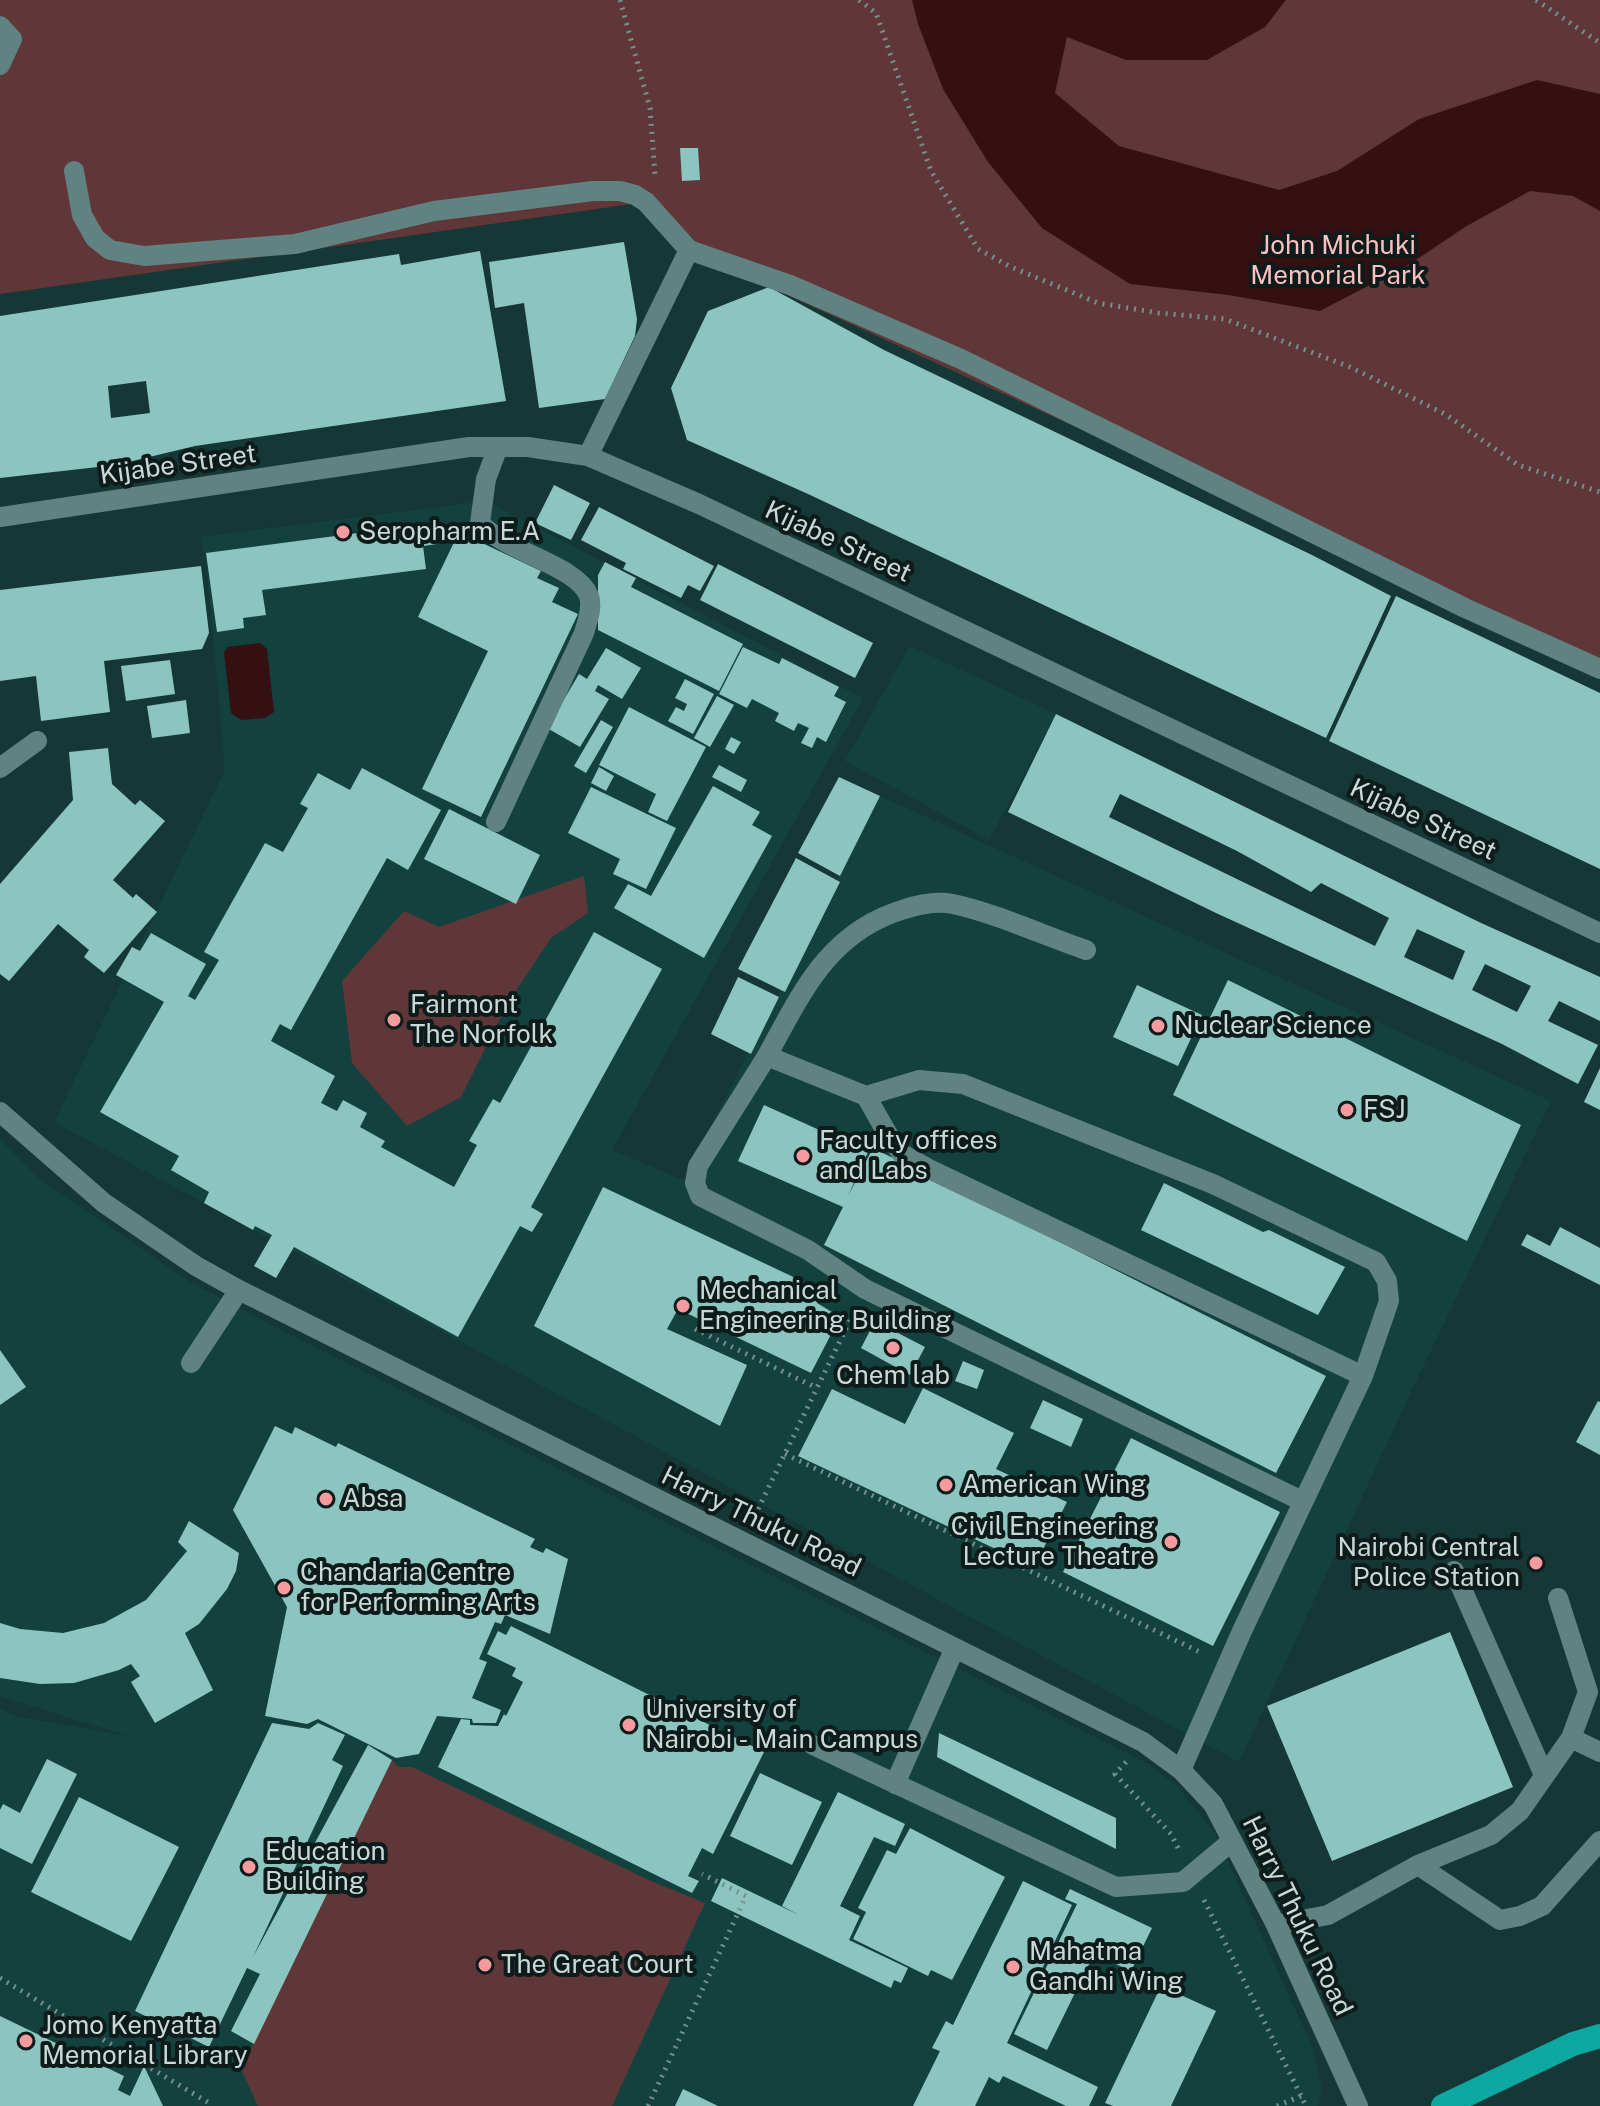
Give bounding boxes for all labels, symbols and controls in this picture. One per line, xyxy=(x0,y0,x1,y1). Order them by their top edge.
park label: John Michuki Memorial Park xyxy=(1250,230,1426,292)
street label: Kijabe Street xyxy=(98,439,258,491)
street label: Kijabe Street xyxy=(760,495,916,589)
place label: Seropharm E.A xyxy=(359,516,540,548)
marker: Seropharm E.A xyxy=(334,523,352,541)
street label: Kijabe Street xyxy=(1345,773,1501,867)
place label: Fairmont The Norfolk xyxy=(410,989,553,1050)
place label: Nuclear Science xyxy=(1174,1010,1372,1042)
marker: Fairmont The Norfolk xyxy=(385,1011,403,1029)
marker: Nuclear Science xyxy=(1149,1017,1167,1035)
place label: FSJ xyxy=(1363,1094,1406,1126)
marker: FSJ xyxy=(1338,1101,1356,1119)
place label: Faculty offices and Labs xyxy=(819,1125,997,1186)
marker: Faculty offices and Labs xyxy=(794,1147,812,1165)
place label: Mechanical Engineering Building xyxy=(699,1275,951,1336)
marker: Mechanical Engineering Building xyxy=(674,1297,692,1315)
marker: Chem lab xyxy=(884,1339,902,1357)
place label: Chem lab xyxy=(836,1360,950,1392)
street label: Harry Thuku Road xyxy=(656,1460,866,1584)
place label: American Wing xyxy=(962,1469,1147,1501)
marker: American Wing xyxy=(937,1476,955,1494)
place label: Absa xyxy=(342,1483,403,1515)
marker: Absa xyxy=(317,1490,335,1508)
place label: Civil Engineering Lecture Theatre xyxy=(951,1511,1155,1572)
place label: Nairobi Central Police Station xyxy=(1337,1532,1520,1594)
marker: Civil Engineering Lecture Theatre xyxy=(1162,1533,1180,1551)
marker: Nairobi Central Police Station xyxy=(1527,1554,1545,1572)
place label: Chandaria Centre for Performing Arts xyxy=(300,1557,536,1618)
marker: Chandaria Centre for Performing Arts xyxy=(275,1579,293,1597)
place label: University of Nairobi - Main Campus xyxy=(645,1694,918,1756)
marker: University of Nairobi - Main Campus xyxy=(620,1716,638,1734)
street label: Harry Thuku Road xyxy=(1235,1811,1359,2021)
place label: Education Building xyxy=(265,1836,386,1898)
marker: Education Building xyxy=(240,1858,258,1876)
place label: Mahatma Gandhi Wing xyxy=(1029,1936,1183,1998)
place label: The Great Court xyxy=(501,1949,694,1981)
marker: The Great Court xyxy=(476,1956,494,1974)
marker: Mahatma Gandhi Wing xyxy=(1004,1958,1022,1976)
place label: Jomo Kenyatta Memorial Library xyxy=(42,2010,248,2072)
marker: Jomo Kenyatta Memorial Library xyxy=(17,2032,35,2050)

